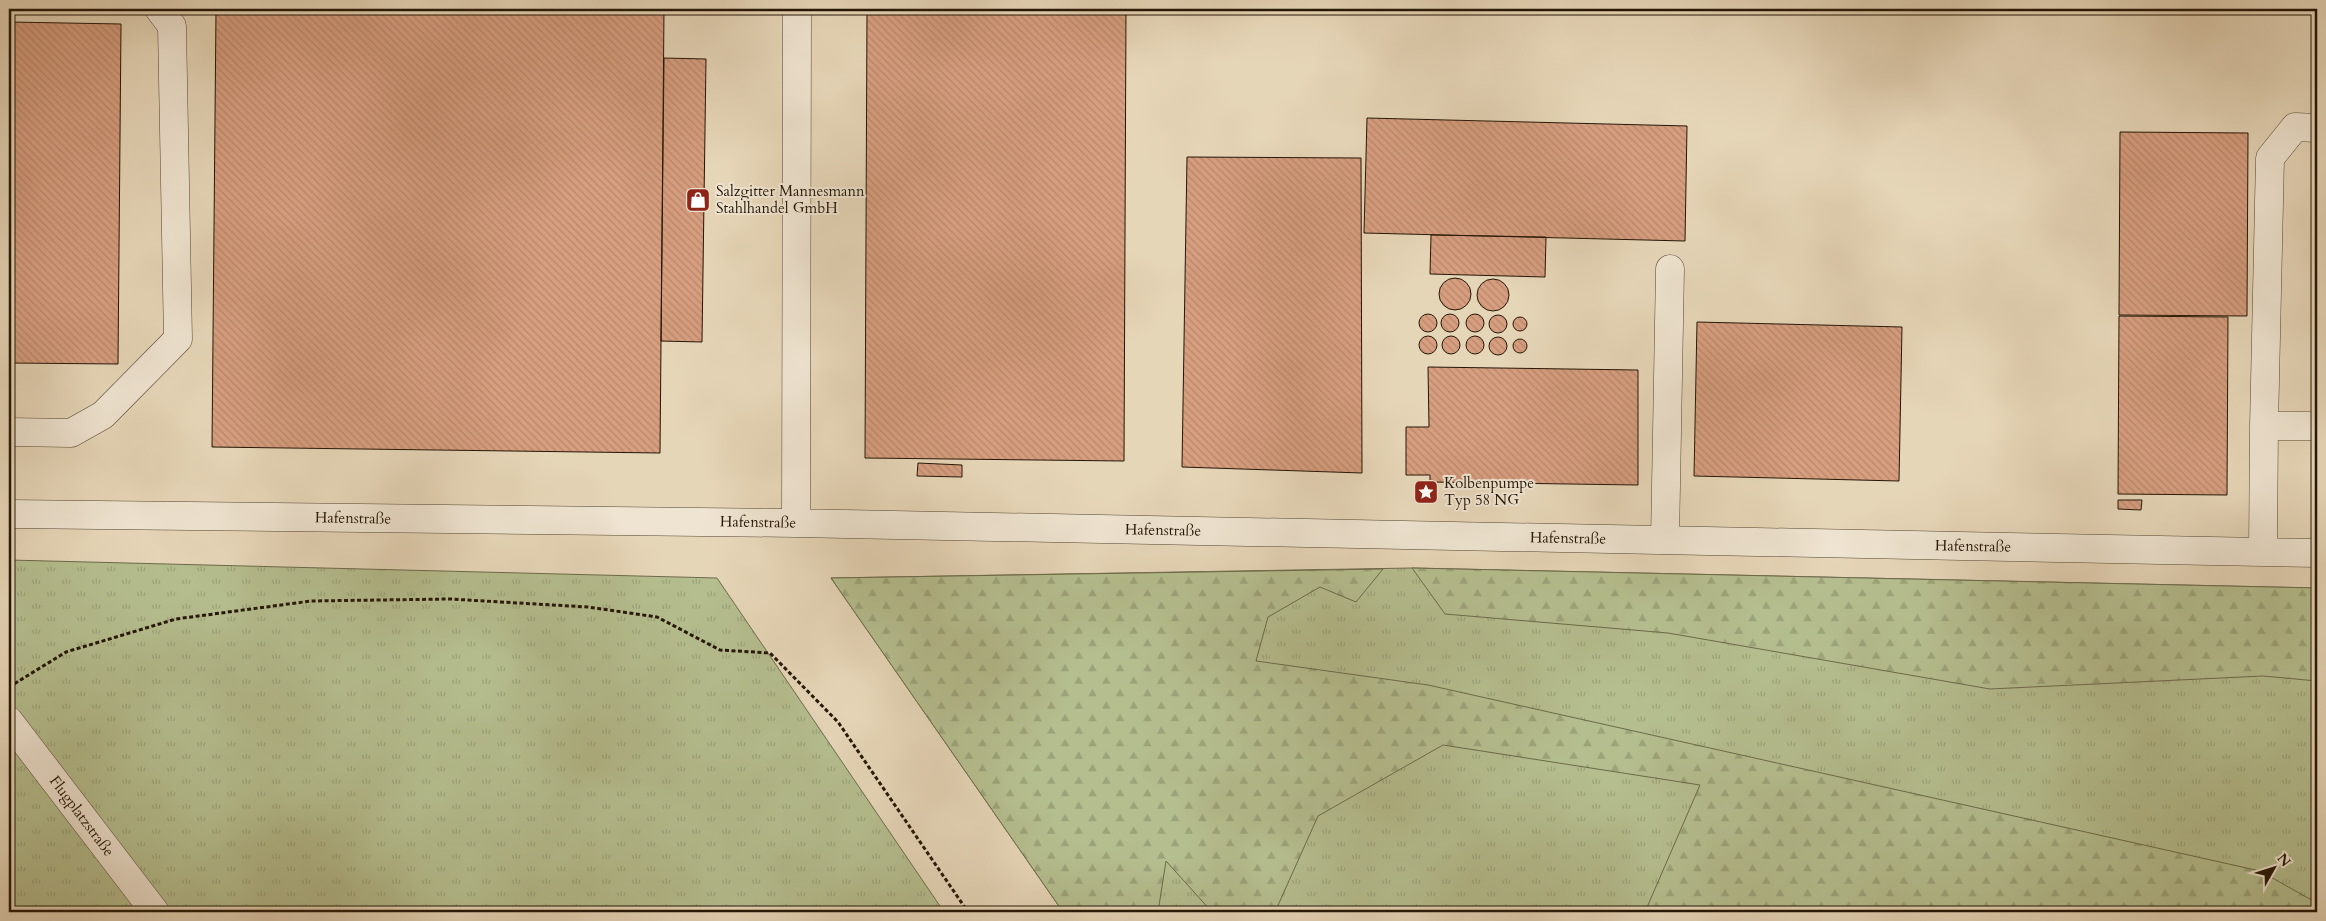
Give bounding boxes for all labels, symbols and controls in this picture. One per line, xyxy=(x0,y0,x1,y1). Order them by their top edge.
place label: Salzgitter Mannesmann Stahlhandel GmbH xyxy=(716,181,865,218)
shop icon: Salzgitter Mannesmann Stahlhandel GmbH xyxy=(685,187,711,213)
place label: Kolbenpumpe Typ 58 NG xyxy=(1444,473,1534,510)
place icon: Kolbenpumpe Typ 58 NG xyxy=(1413,479,1439,505)
street label: Hafenstraße xyxy=(315,507,392,529)
street label: Hafenstraße xyxy=(720,511,797,533)
street label: Hafenstraße xyxy=(1125,519,1202,541)
street label: Hafenstraße xyxy=(1530,527,1607,549)
street label: Hafenstraße xyxy=(1935,535,2012,557)
street label: Flugplatzstraße xyxy=(45,772,119,861)
north arrow xyxy=(2248,844,2298,894)
text: N xyxy=(2273,849,2295,871)

